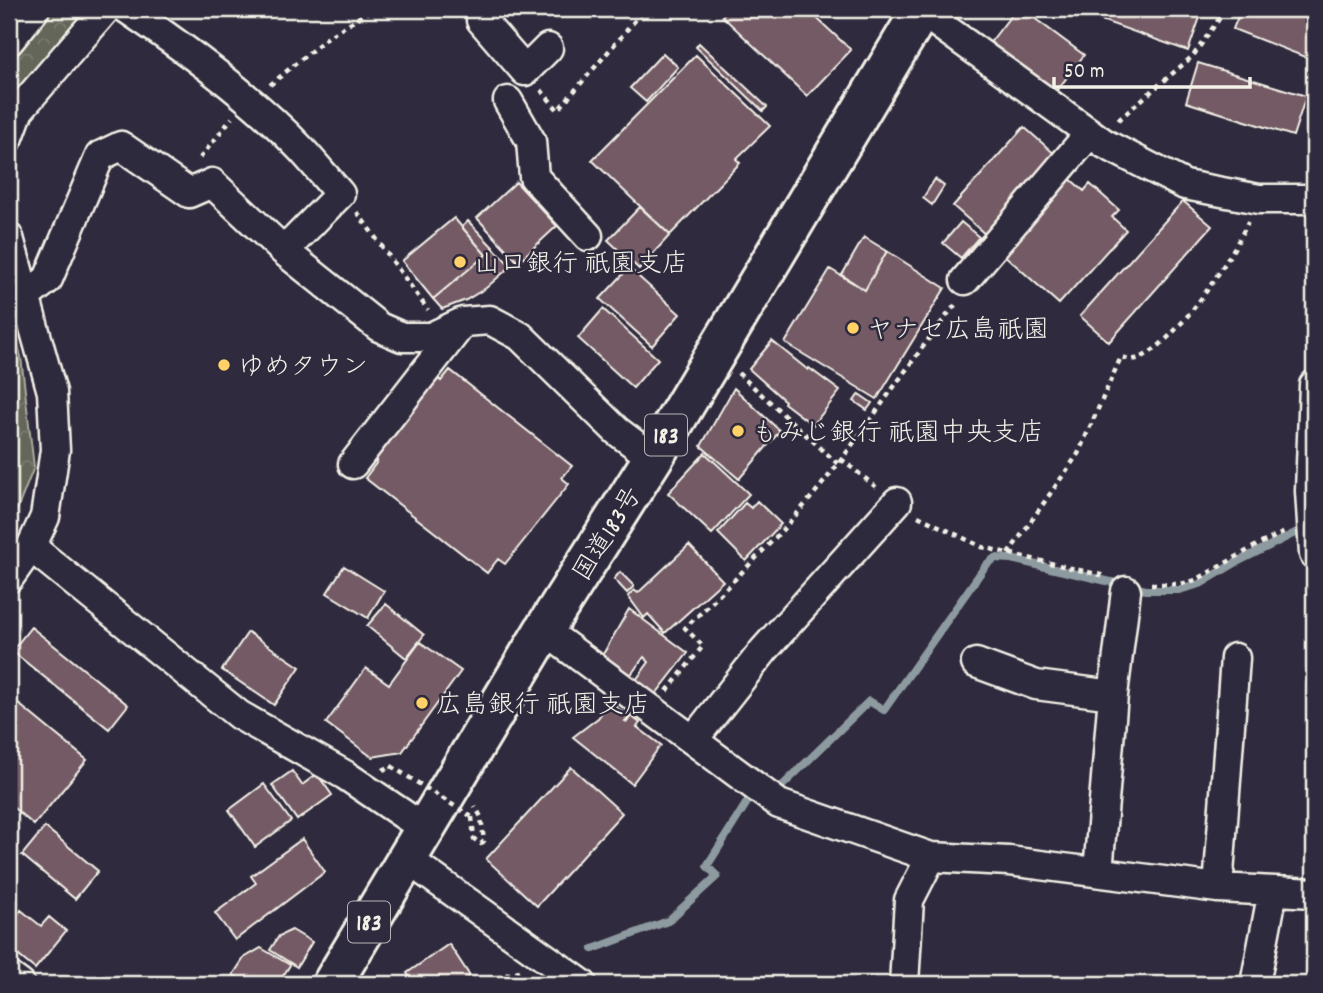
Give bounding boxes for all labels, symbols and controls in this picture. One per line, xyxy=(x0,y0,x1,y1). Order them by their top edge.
scale bar xyxy=(1054,46,1250,90)
text: 50 m xyxy=(1064,58,1104,88)
place label: 山口銀行 祇園支店 xyxy=(474,247,688,284)
marker: 山口銀行 祇園支店 xyxy=(452,254,468,270)
place label: ヤナセ広島祇園 xyxy=(867,313,1049,350)
marker: ヤナセ広島祇園 xyxy=(845,320,861,336)
place label: ゆめタウン xyxy=(238,350,368,387)
marker: ゆめタウン xyxy=(216,357,232,373)
road number: 183 xyxy=(645,414,687,456)
place label: もみじ銀行 祇園中央支店 xyxy=(752,416,1044,453)
marker: もみじ銀行 祇園中央支店 xyxy=(730,423,746,439)
street label: 国道183号 xyxy=(565,480,653,589)
place label: 広島銀行 祇園支店 xyxy=(436,688,650,725)
marker: 広島銀行 祇園支店 xyxy=(414,695,430,711)
road number: 183 xyxy=(348,902,390,942)

